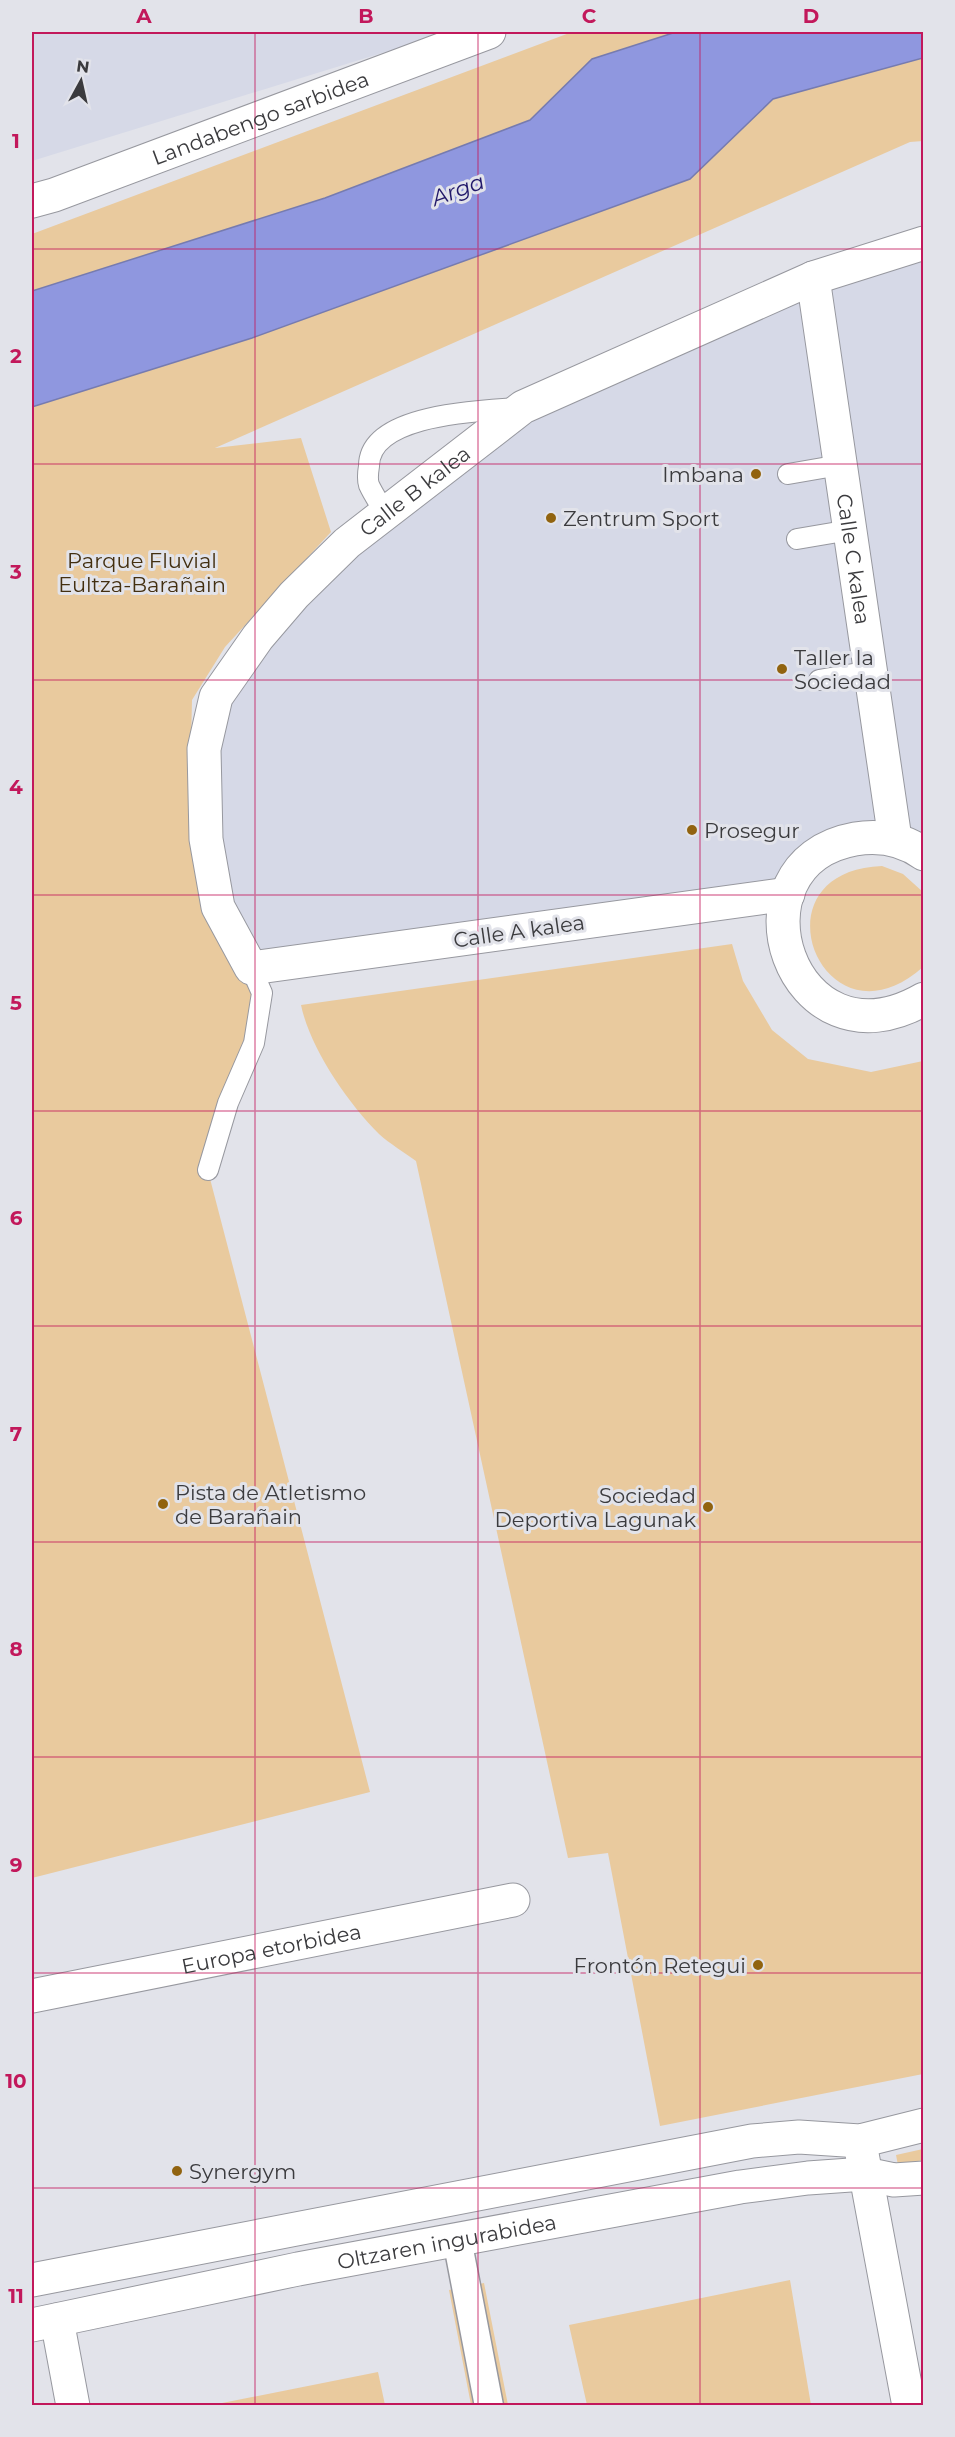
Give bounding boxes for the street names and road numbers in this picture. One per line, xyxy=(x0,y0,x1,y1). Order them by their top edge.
street label: Landabengo sarbidea xyxy=(148,66,372,170)
street label: Calle B kalea xyxy=(354,440,475,541)
street label: Calle C kalea xyxy=(832,492,876,626)
street label: Calle A kalea xyxy=(452,909,586,953)
street label: Europa etorbidea xyxy=(179,1918,363,1978)
street label: Oltzaren ingurabidea xyxy=(335,2209,558,2274)

